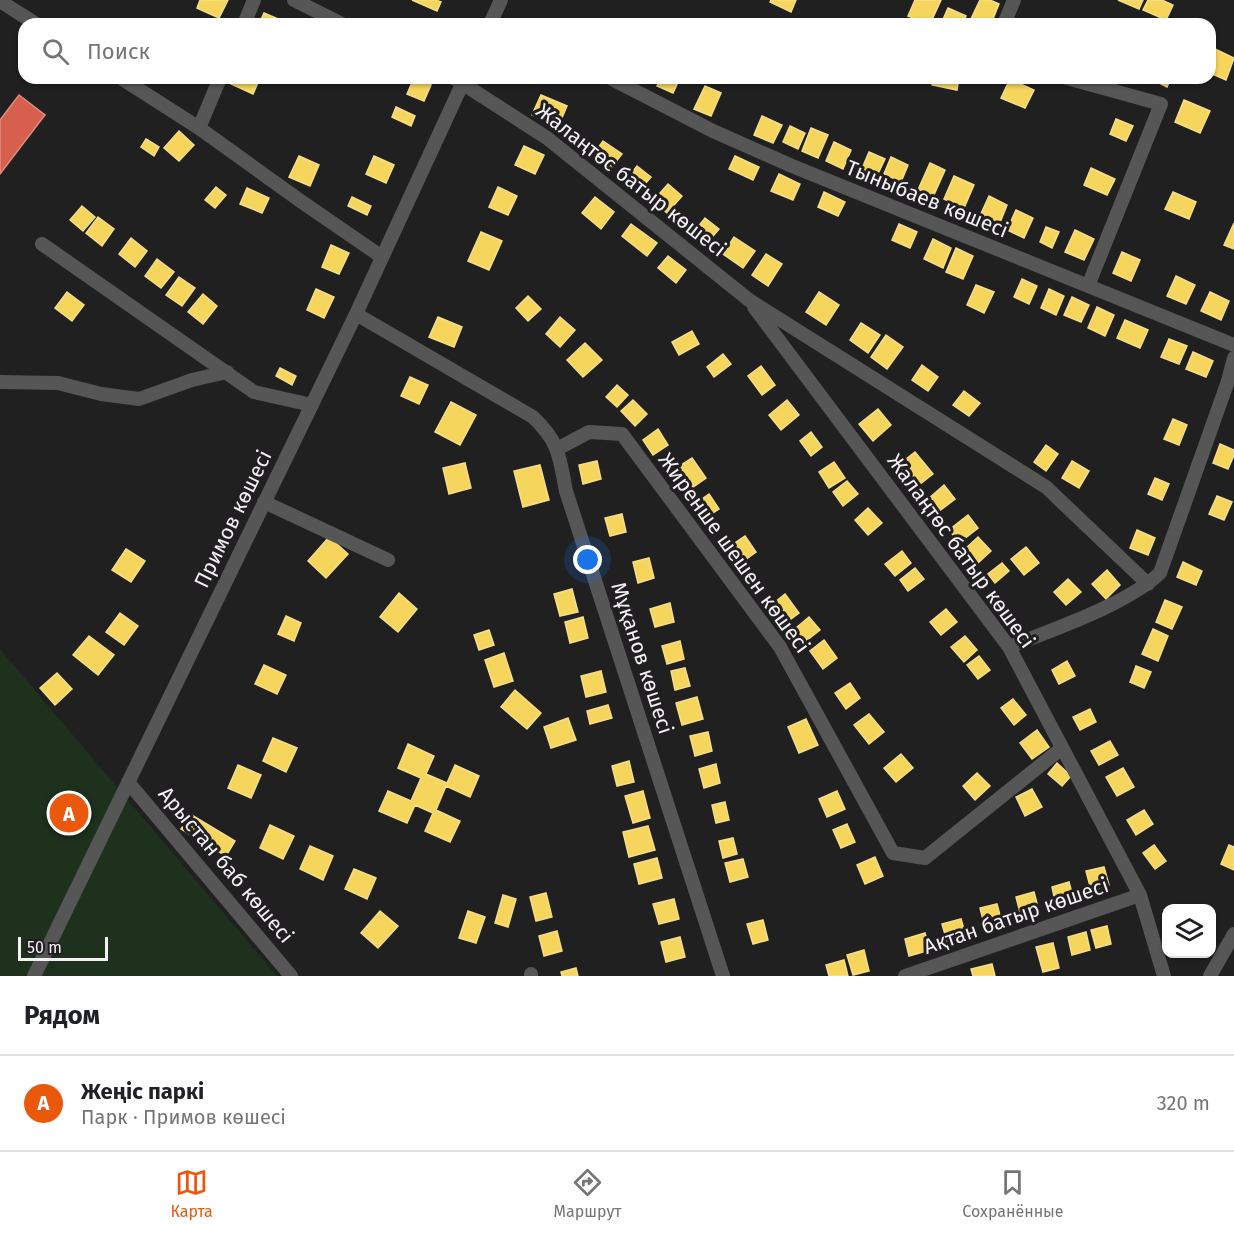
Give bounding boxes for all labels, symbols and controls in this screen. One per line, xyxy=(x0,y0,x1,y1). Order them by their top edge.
search box xyxy=(18,18,1216,84)
icon: search xyxy=(39,35,72,68)
text: Поиск xyxy=(87,38,150,65)
street label: Жалаңтөс батыр көшесі xyxy=(531,98,731,262)
street label: Тыныбаев көшесі xyxy=(842,155,1012,243)
street label: Примов көшесі xyxy=(188,446,278,592)
street label: Жиренше шешен көшесі xyxy=(653,448,815,658)
street label: Жалаңтөс батыр көшесі xyxy=(882,449,1040,653)
your location xyxy=(573,545,602,574)
street label: Мұқанов көшесі xyxy=(605,579,679,737)
street label: Арыстан баб көшесі xyxy=(153,781,299,949)
pin: A xyxy=(50,790,88,836)
street label: Ақтан батыр көшесі xyxy=(920,872,1112,960)
map controls xyxy=(1162,904,1216,958)
button: layers xyxy=(1162,904,1216,958)
scale bar xyxy=(18,934,108,962)
text: 50 m xyxy=(27,938,62,957)
text: Рядом xyxy=(24,1000,100,1031)
text: Жеңіс паркі xyxy=(81,1078,204,1105)
text: A xyxy=(38,1091,49,1115)
text: 320 m xyxy=(1157,1091,1210,1115)
text: Парк · Примов көшесі xyxy=(81,1105,286,1129)
tab: Карта xyxy=(170,1166,213,1221)
tab: Маршрут xyxy=(554,1166,622,1221)
tab: Сохранённые xyxy=(962,1166,1064,1221)

